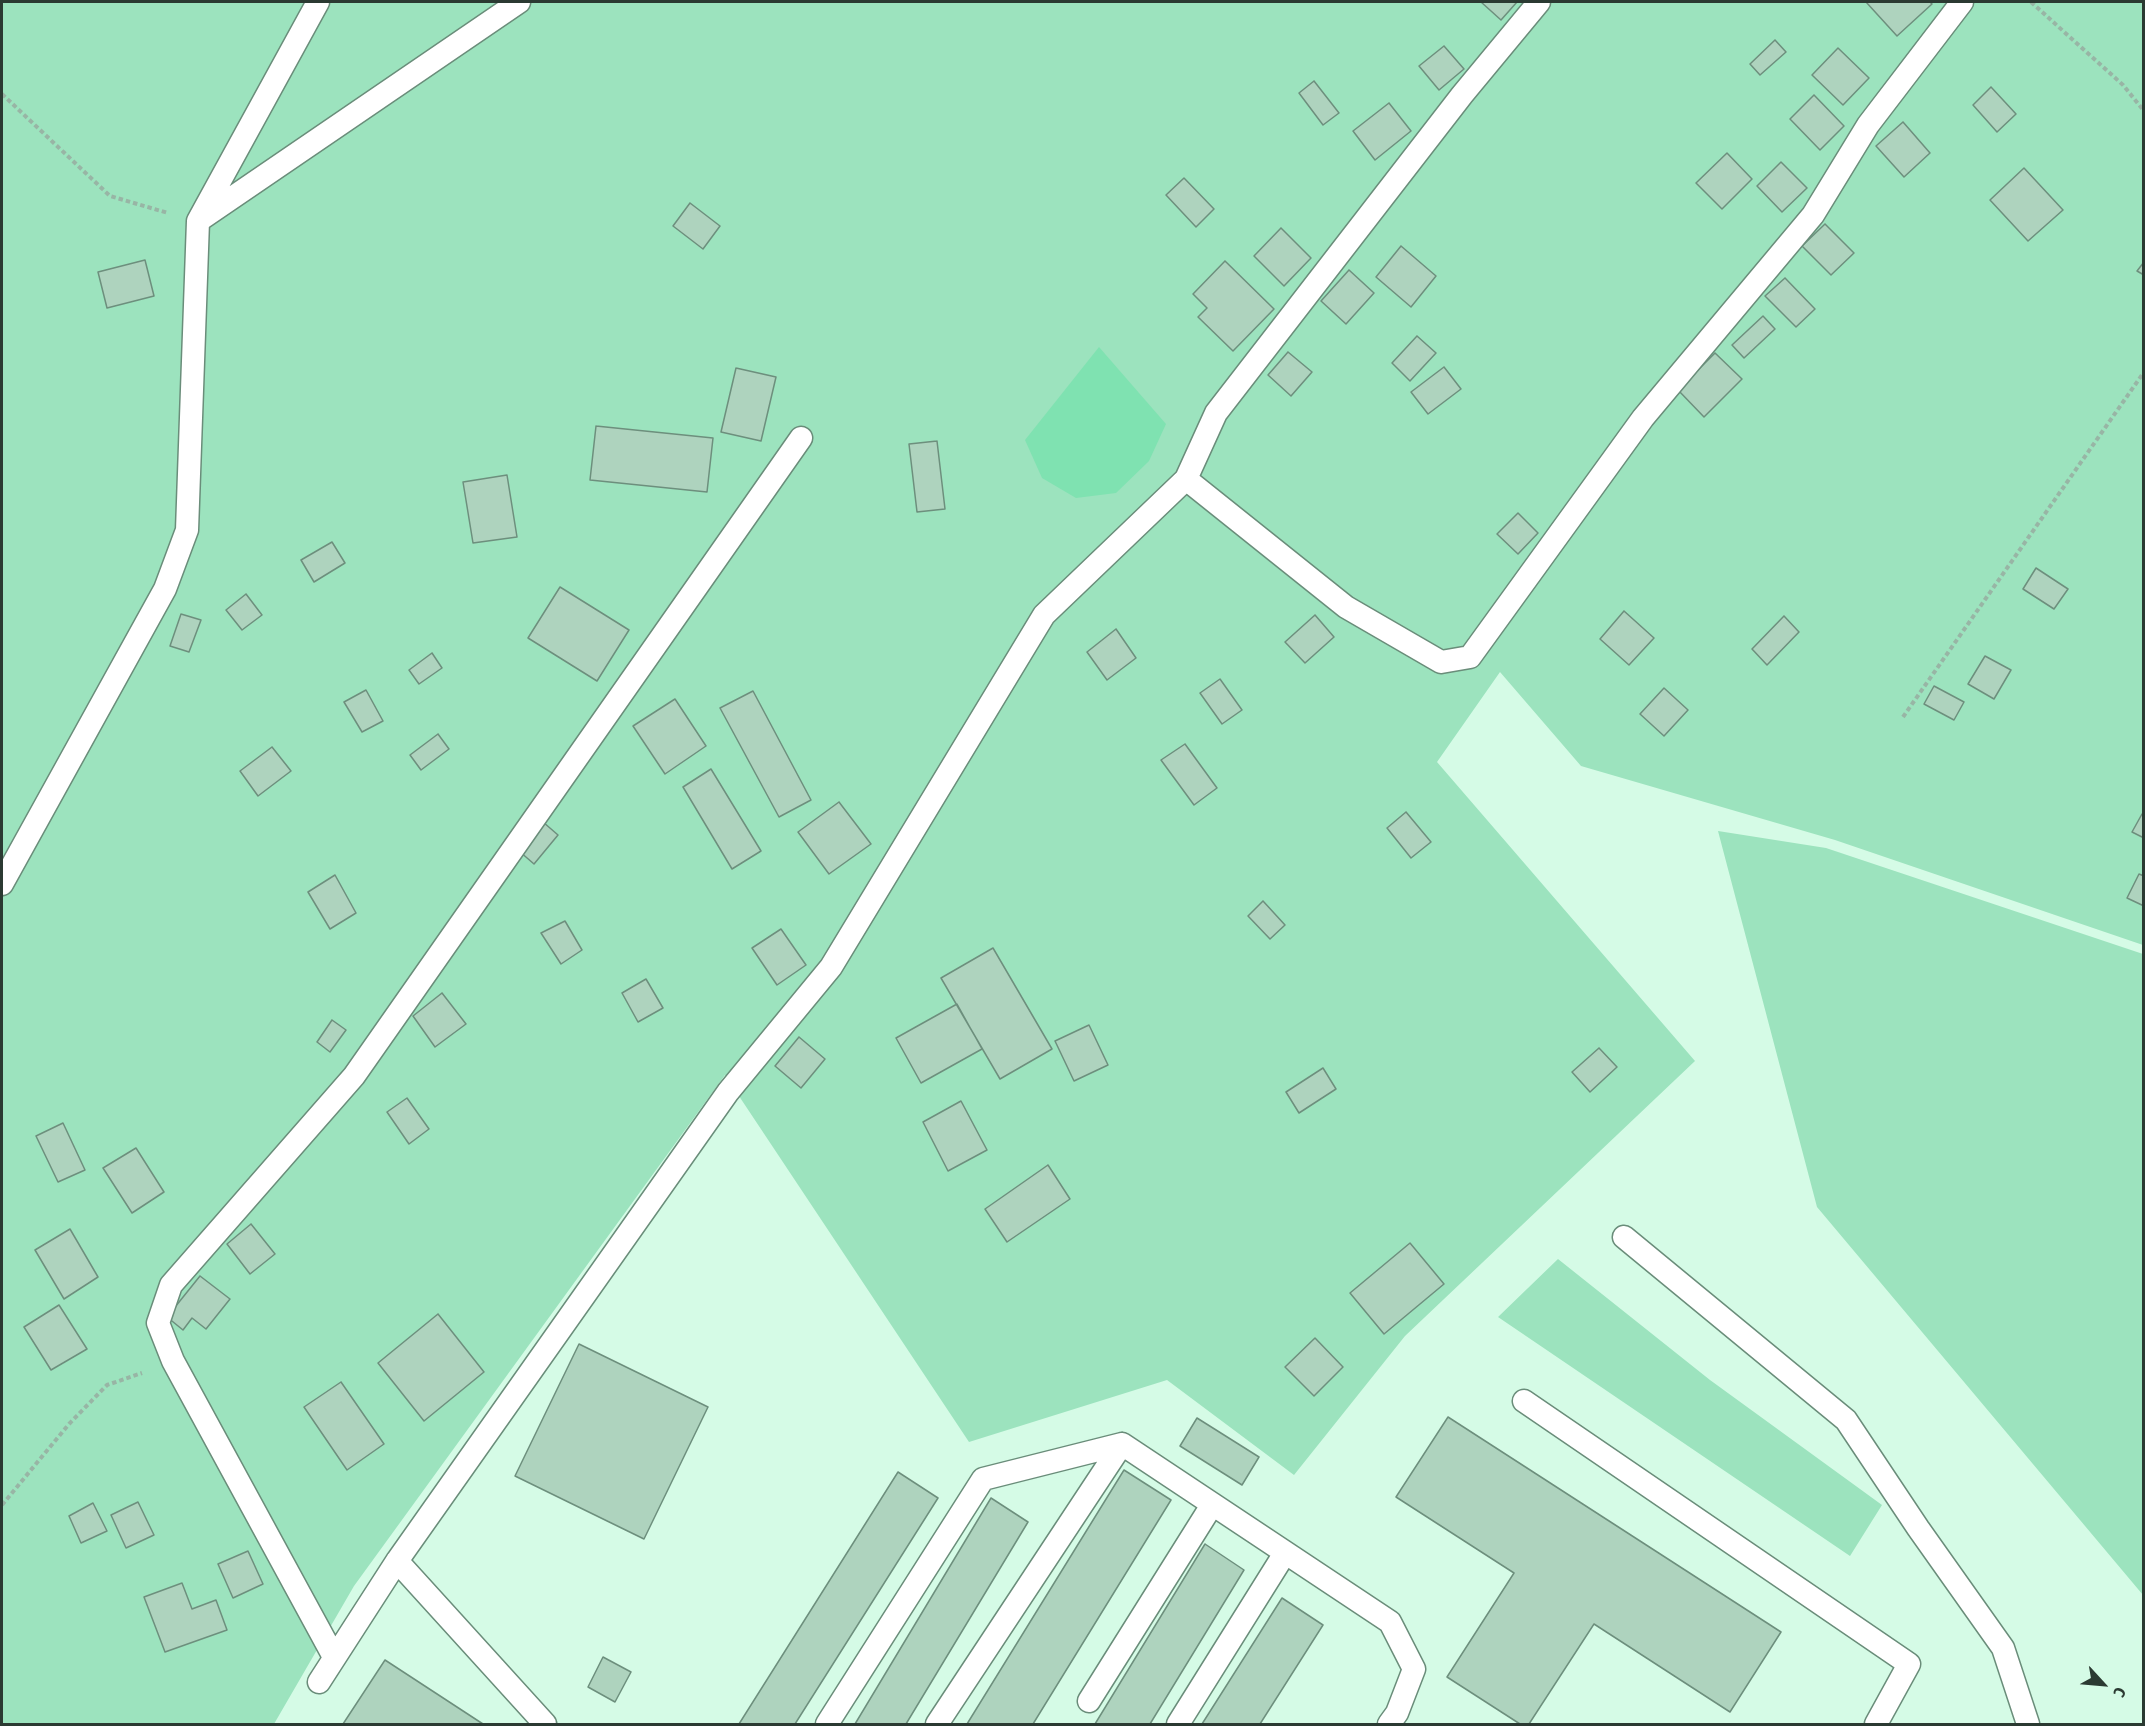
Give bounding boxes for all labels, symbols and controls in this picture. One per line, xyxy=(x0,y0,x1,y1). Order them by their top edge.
north arrow xyxy=(2073,1654,2133,1714)
text: С xyxy=(2109,1684,2130,1700)

